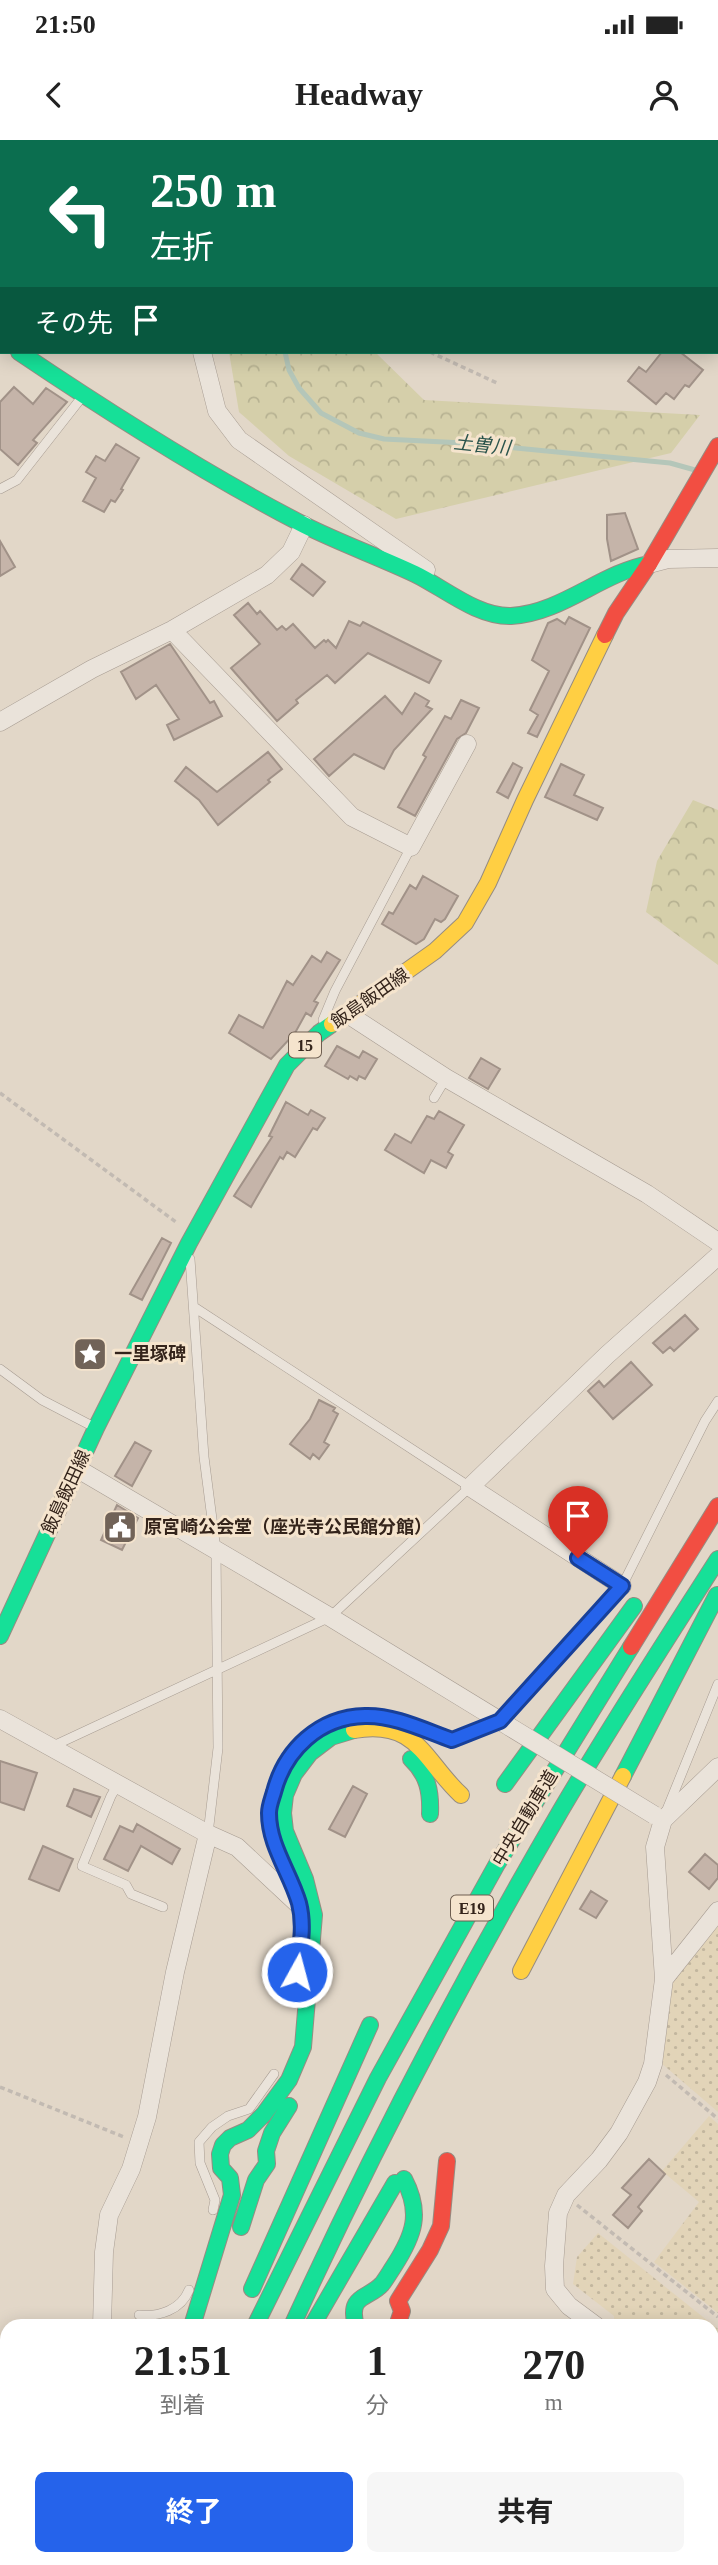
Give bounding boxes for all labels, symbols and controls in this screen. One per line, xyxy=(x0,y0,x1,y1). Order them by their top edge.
text: 21:50 xyxy=(35,10,96,39)
icon: back xyxy=(35,76,73,114)
text: Headway xyxy=(295,76,423,112)
icon: person xyxy=(645,76,683,114)
text: 250 m xyxy=(150,163,277,218)
icon: left xyxy=(35,168,126,259)
text: 左折 xyxy=(150,229,214,265)
icon: arrive xyxy=(127,301,165,339)
text: その先 xyxy=(35,309,113,338)
water label: 土曽川 xyxy=(453,432,513,459)
street label: 飯島飯田線 xyxy=(327,964,413,1032)
road number: 15 xyxy=(289,1032,321,1057)
place icon: 一里塚碑 xyxy=(71,1335,109,1373)
place label: 一里塚碑 xyxy=(114,1344,186,1364)
street label: 飯島飯田線 xyxy=(38,1447,94,1537)
pin xyxy=(548,1486,608,1558)
icon: arrive xyxy=(559,1497,597,1535)
public building icon: 原宮崎公会堂（座光寺公民館分館） xyxy=(101,1508,139,1546)
place label: 原宮崎公会堂（座光寺公民館分館） xyxy=(144,1517,432,1537)
street label: 中央自動車道 xyxy=(489,1767,561,1869)
road number: E19 xyxy=(451,1896,493,1920)
position arrow xyxy=(260,1935,334,2009)
text: 21:51 xyxy=(134,2338,232,2384)
text: 1 xyxy=(367,2338,388,2384)
text: 270 xyxy=(522,2342,585,2388)
text: m xyxy=(545,2390,563,2415)
text: 到着 xyxy=(160,2393,206,2418)
text: 分 xyxy=(366,2393,389,2418)
button: 終了 xyxy=(35,2472,353,2552)
button: 共有 xyxy=(367,2472,684,2552)

